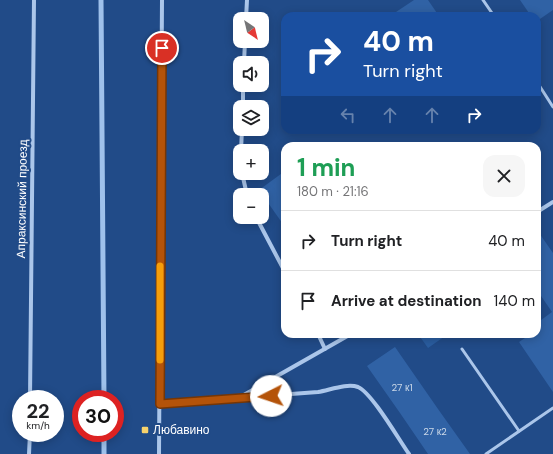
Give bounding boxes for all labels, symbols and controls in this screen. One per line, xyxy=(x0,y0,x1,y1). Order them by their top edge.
north arrow xyxy=(233,12,269,48)
map controls xyxy=(233,12,269,224)
text: 40 m xyxy=(363,23,434,60)
icon: right xyxy=(297,28,349,80)
pin xyxy=(145,31,179,65)
icon: arrive xyxy=(151,37,173,59)
button: sound xyxy=(233,56,269,92)
text: Turn right xyxy=(363,59,443,83)
button: layers xyxy=(233,100,269,136)
icon: left xyxy=(337,104,359,126)
icon: ahead xyxy=(379,104,401,126)
icon: ahead xyxy=(421,104,443,126)
icon: right xyxy=(463,104,485,126)
street label: Апраксинский проезд xyxy=(13,139,31,259)
button: + xyxy=(233,144,269,180)
text: 1 min xyxy=(297,152,355,183)
button: close xyxy=(483,155,525,197)
text: 180 m · 21:16 xyxy=(297,183,369,200)
button: − xyxy=(233,188,269,224)
icon: right xyxy=(297,230,319,252)
text: Turn right xyxy=(331,231,402,251)
text: 40 m xyxy=(488,231,525,251)
icon: arrive xyxy=(297,290,319,312)
text: Arrive at destination xyxy=(331,291,482,311)
text: 140 m xyxy=(494,291,535,311)
position arrow xyxy=(250,375,292,417)
house number: 27 к1 xyxy=(391,381,413,394)
speed limit sign: 30 xyxy=(72,390,124,442)
text: 22 xyxy=(26,398,50,424)
text: km/h xyxy=(26,419,50,432)
place label: Любавино xyxy=(153,422,210,438)
marker: Любавино xyxy=(140,425,150,435)
house number: 27 к2 xyxy=(423,425,447,438)

